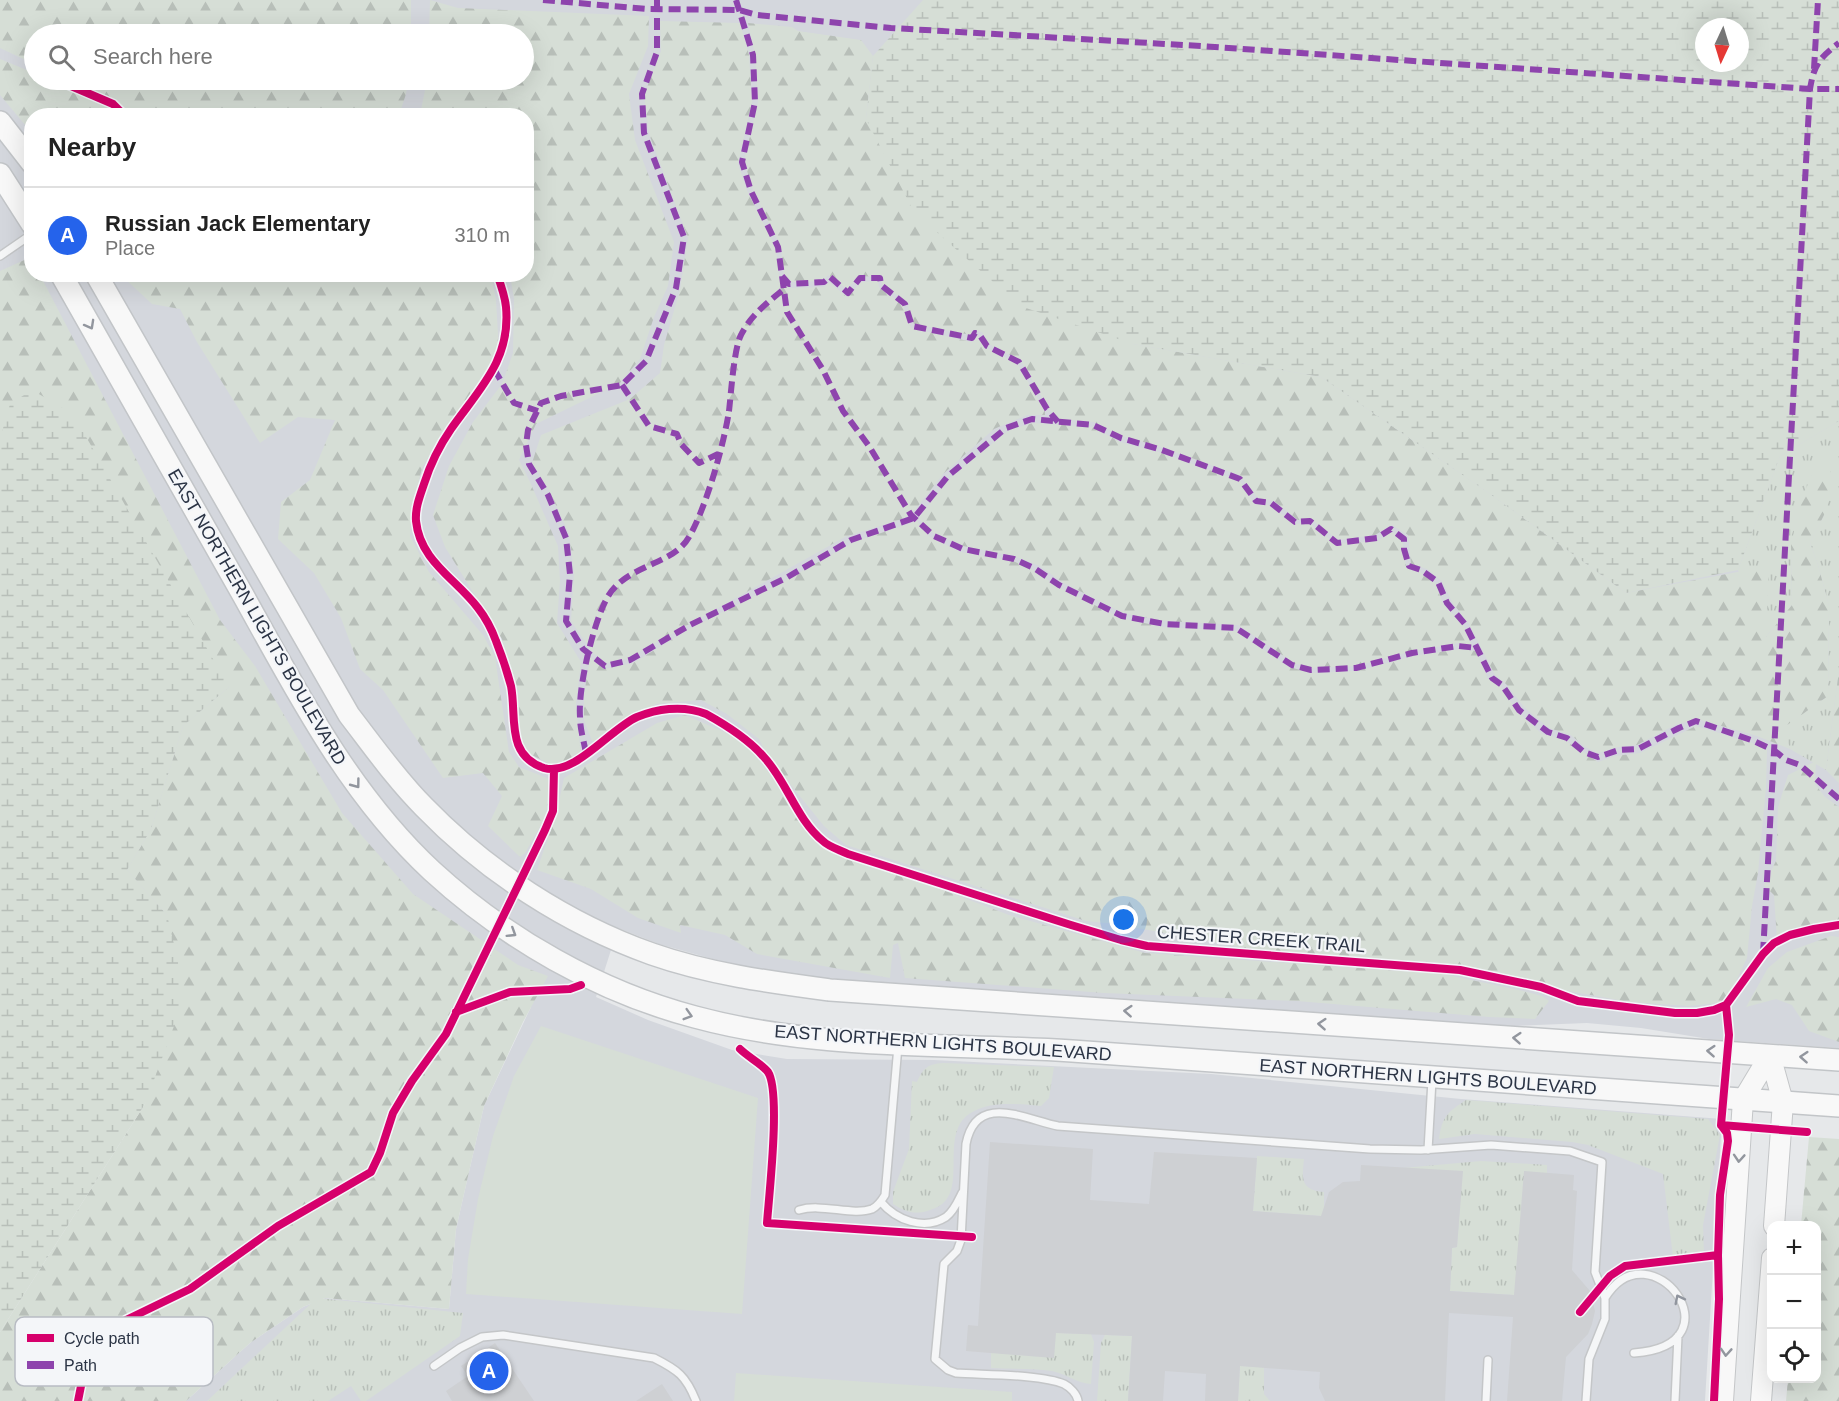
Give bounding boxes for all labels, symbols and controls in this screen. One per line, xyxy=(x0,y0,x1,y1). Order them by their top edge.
north arrow xyxy=(1695,18,1749,72)
search box xyxy=(24,24,534,90)
icon: search xyxy=(45,41,78,74)
text: Search here xyxy=(93,44,213,69)
text: Nearby xyxy=(48,132,136,162)
text: Russian Jack Elementary xyxy=(105,211,370,236)
text: A xyxy=(60,224,75,246)
text: 310 m xyxy=(454,224,510,246)
text: Place xyxy=(105,237,155,259)
one-way arrow xyxy=(83,319,94,330)
street label: EAST NORTHERN LIGHTS BOULEVARD xyxy=(164,466,350,768)
one-way arrow xyxy=(349,778,360,789)
your location xyxy=(1109,905,1138,934)
street label: CHESTER CREEK TRAIL xyxy=(1156,922,1366,956)
one-way arrow xyxy=(506,925,516,937)
one-way arrow xyxy=(1123,1004,1132,1017)
one-way arrow xyxy=(682,1008,693,1020)
one-way arrow xyxy=(1318,1018,1327,1031)
street label: EAST NORTHERN LIGHTS BOULEVARD xyxy=(774,1021,1112,1065)
one-way arrow xyxy=(1512,1031,1521,1044)
one-way arrow xyxy=(1707,1045,1716,1058)
one-way arrow xyxy=(1800,1051,1809,1064)
street label: EAST NORTHERN LIGHTS BOULEVARD xyxy=(1259,1055,1597,1099)
one-way arrow xyxy=(1733,1153,1746,1162)
map controls xyxy=(1767,1221,1821,1383)
button: + xyxy=(1767,1221,1821,1275)
button: − xyxy=(1767,1275,1821,1329)
one-way arrow xyxy=(1675,1295,1686,1305)
legend xyxy=(15,1317,213,1386)
button: locate xyxy=(1767,1329,1821,1383)
text: Cycle path xyxy=(64,1330,140,1347)
pin: A xyxy=(470,1348,508,1394)
one-way arrow xyxy=(1720,1348,1733,1357)
text: Path xyxy=(64,1357,97,1374)

